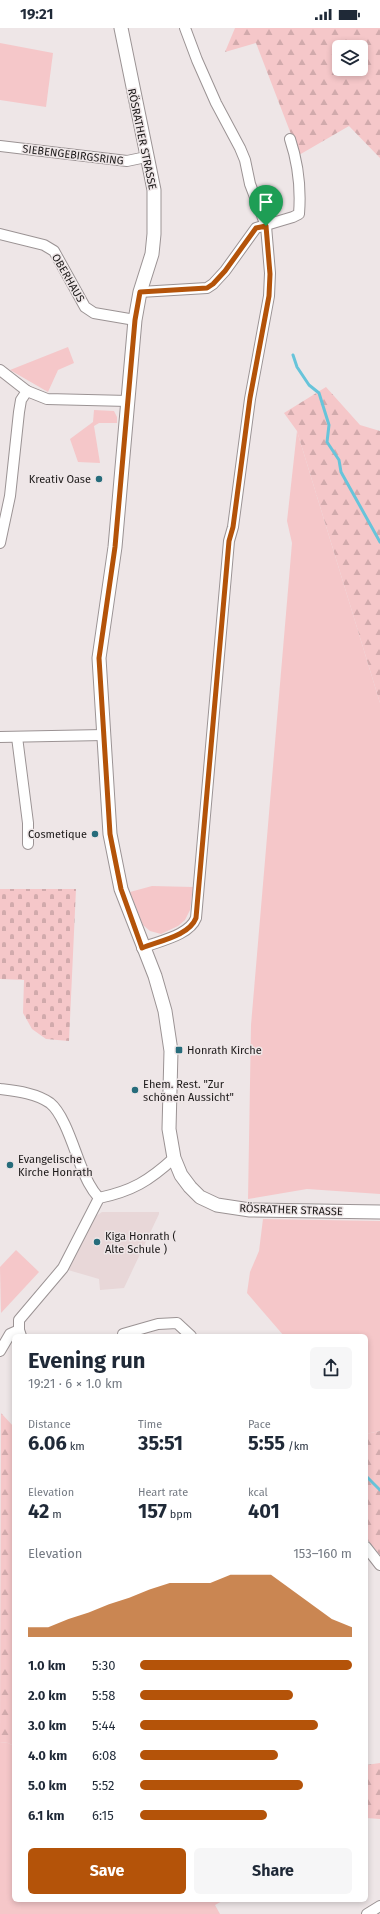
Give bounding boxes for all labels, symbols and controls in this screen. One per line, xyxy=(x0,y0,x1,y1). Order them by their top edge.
text: 19:21 xyxy=(20,5,53,23)
map controls xyxy=(332,40,368,76)
button: layers xyxy=(332,40,368,76)
street label: RÖSRATHER STRASSE xyxy=(125,87,160,191)
street label: SIEBENGEBIRGSRING xyxy=(22,142,124,168)
pin xyxy=(249,185,283,226)
icon: arrive xyxy=(255,191,277,213)
street label: OBERHAUS xyxy=(49,251,87,305)
place label: Kreativ Oase xyxy=(29,473,91,486)
marker: Kreativ Oase xyxy=(94,474,104,484)
place label: Cosmetique xyxy=(28,828,87,841)
marker: Cosmetique xyxy=(90,829,100,839)
place label: Honrath Kirche xyxy=(187,1044,262,1057)
marker: Honrath Kirche xyxy=(174,1045,184,1055)
place label: Ehem. Rest. "Zur schönen Aussicht" xyxy=(143,1078,234,1104)
marker: Ehem. Rest. "Zur schönen Aussicht" xyxy=(130,1085,140,1095)
place label: Evangelische Kirche Honrath xyxy=(18,1153,93,1179)
marker: Evangelische Kirche Honrath xyxy=(5,1160,15,1170)
street label: RÖSRATHER STRASSE xyxy=(239,1201,343,1218)
place label: Kiga Honrath ( Alte Schule ) xyxy=(105,1230,177,1256)
marker: Kiga Honrath ( Alte Schule ) xyxy=(92,1237,102,1247)
text: Evening run xyxy=(28,1347,145,1374)
button: share xyxy=(310,1347,352,1389)
text: 19:21 · 6 × 1.0 km xyxy=(28,1376,123,1391)
text: Distance xyxy=(28,1418,71,1431)
text: Time xyxy=(138,1418,162,1431)
text: Pace xyxy=(248,1418,271,1431)
text: 6.06 xyxy=(28,1431,67,1455)
text: 35:51 xyxy=(138,1431,183,1455)
text: 5:55 xyxy=(248,1431,285,1455)
text: km xyxy=(67,1440,85,1453)
text: /km xyxy=(285,1440,309,1453)
text: Elevation xyxy=(28,1486,74,1499)
text: Heart rate xyxy=(138,1486,188,1499)
text: kcal xyxy=(248,1486,268,1499)
text: 42 xyxy=(28,1499,49,1523)
text: 157 xyxy=(138,1499,167,1523)
text: 401 xyxy=(248,1499,280,1523)
text: m xyxy=(49,1508,62,1521)
text: bpm xyxy=(167,1508,192,1521)
text: Elevation xyxy=(28,1546,82,1561)
text: 153–160 m xyxy=(293,1546,352,1561)
text: 1.0 km xyxy=(28,1658,66,1673)
text: 5:30 xyxy=(92,1658,116,1673)
text: 2.0 km xyxy=(28,1688,67,1703)
text: 5:58 xyxy=(92,1688,115,1703)
text: 3.0 km xyxy=(28,1718,67,1733)
text: 5:44 xyxy=(92,1718,115,1733)
text: 4.0 km xyxy=(28,1748,67,1763)
text: 6:08 xyxy=(92,1748,116,1763)
text: 5.0 km xyxy=(28,1778,67,1793)
text: 5:52 xyxy=(92,1778,114,1793)
text: 6.1 km xyxy=(28,1808,64,1823)
text: 6:15 xyxy=(92,1808,114,1823)
button: Save xyxy=(28,1848,186,1894)
button: Share xyxy=(194,1848,352,1894)

